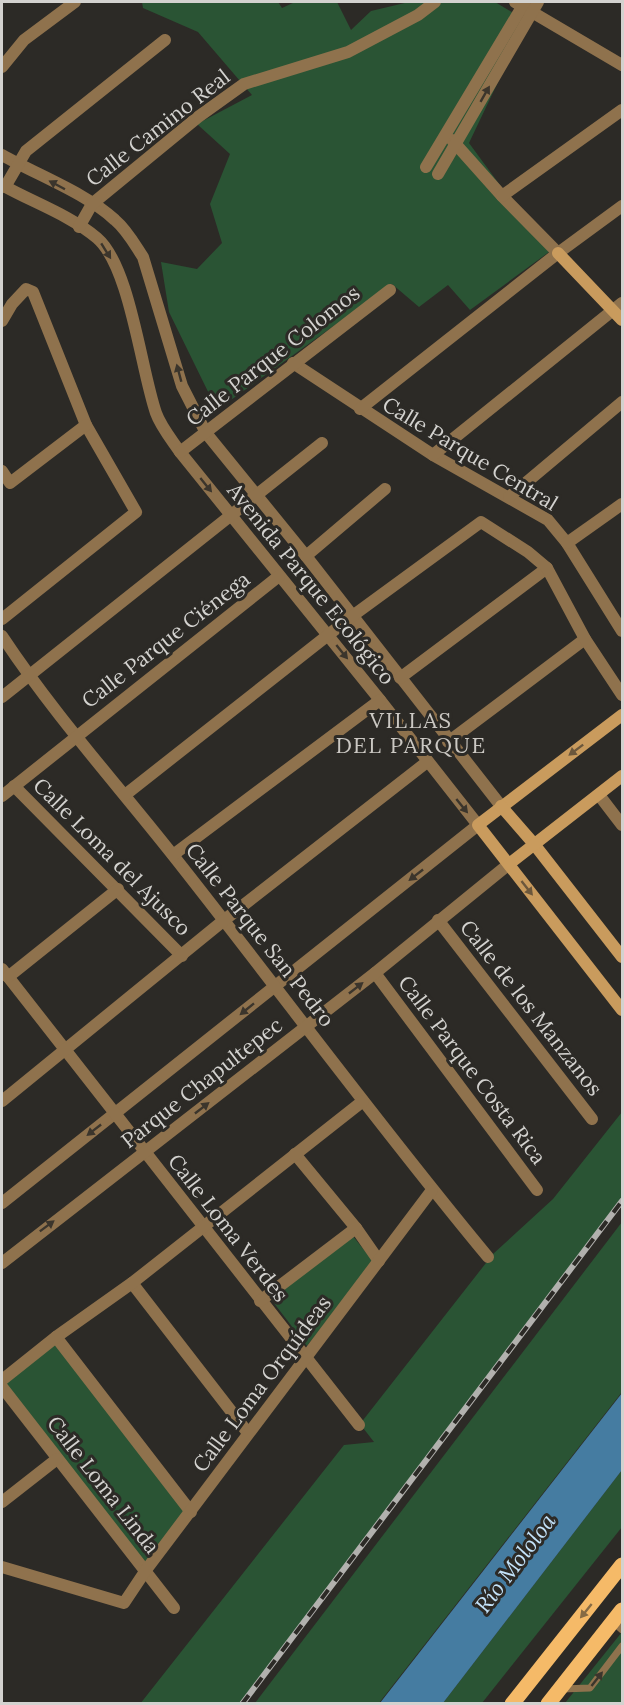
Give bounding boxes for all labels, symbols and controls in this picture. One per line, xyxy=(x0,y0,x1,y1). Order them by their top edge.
street label: Calle Camino Real xyxy=(80,63,235,192)
one-way arrow xyxy=(480,85,490,102)
one-way arrow xyxy=(48,180,65,189)
one-way arrow xyxy=(101,242,112,259)
street label: Calle Parque Colomos xyxy=(180,279,365,432)
one-way arrow xyxy=(174,364,183,382)
street label: Calle Parque Central xyxy=(378,390,563,517)
one-way arrow xyxy=(199,477,211,492)
street label: Avenida Parque Ecológico xyxy=(221,477,401,690)
street label: Calle Parque Ciénega xyxy=(76,565,255,714)
one-way arrow xyxy=(335,644,348,659)
district label: VILLAS DEL PARQUE xyxy=(335,706,487,759)
one-way arrow xyxy=(568,744,584,756)
street label: Calle Loma del Ajusco xyxy=(28,772,197,941)
one-way arrow xyxy=(456,798,468,813)
street label: Calle Parque San Pedro xyxy=(180,837,341,1032)
one-way arrow xyxy=(408,868,424,881)
one-way arrow xyxy=(521,880,533,895)
street label: Calle de los Manzanos xyxy=(454,914,608,1101)
street label: Calle Parque Costa Rica xyxy=(392,970,552,1170)
one-way arrow xyxy=(348,981,364,994)
one-way arrow xyxy=(239,1002,254,1014)
street label: Parque Chapultepec xyxy=(116,1011,288,1154)
one-way arrow xyxy=(195,1103,210,1115)
one-way arrow xyxy=(86,1124,102,1137)
street label: Calle Loma Verdes xyxy=(162,1148,295,1307)
one-way arrow xyxy=(40,1221,55,1233)
street label: Calle Loma Orquídeas xyxy=(186,1290,337,1477)
street label: Calle Loma Linda xyxy=(41,1410,166,1559)
water label: Río Mololoa xyxy=(469,1507,562,1618)
one-way arrow xyxy=(581,1603,593,1618)
one-way arrow xyxy=(590,1672,602,1687)

